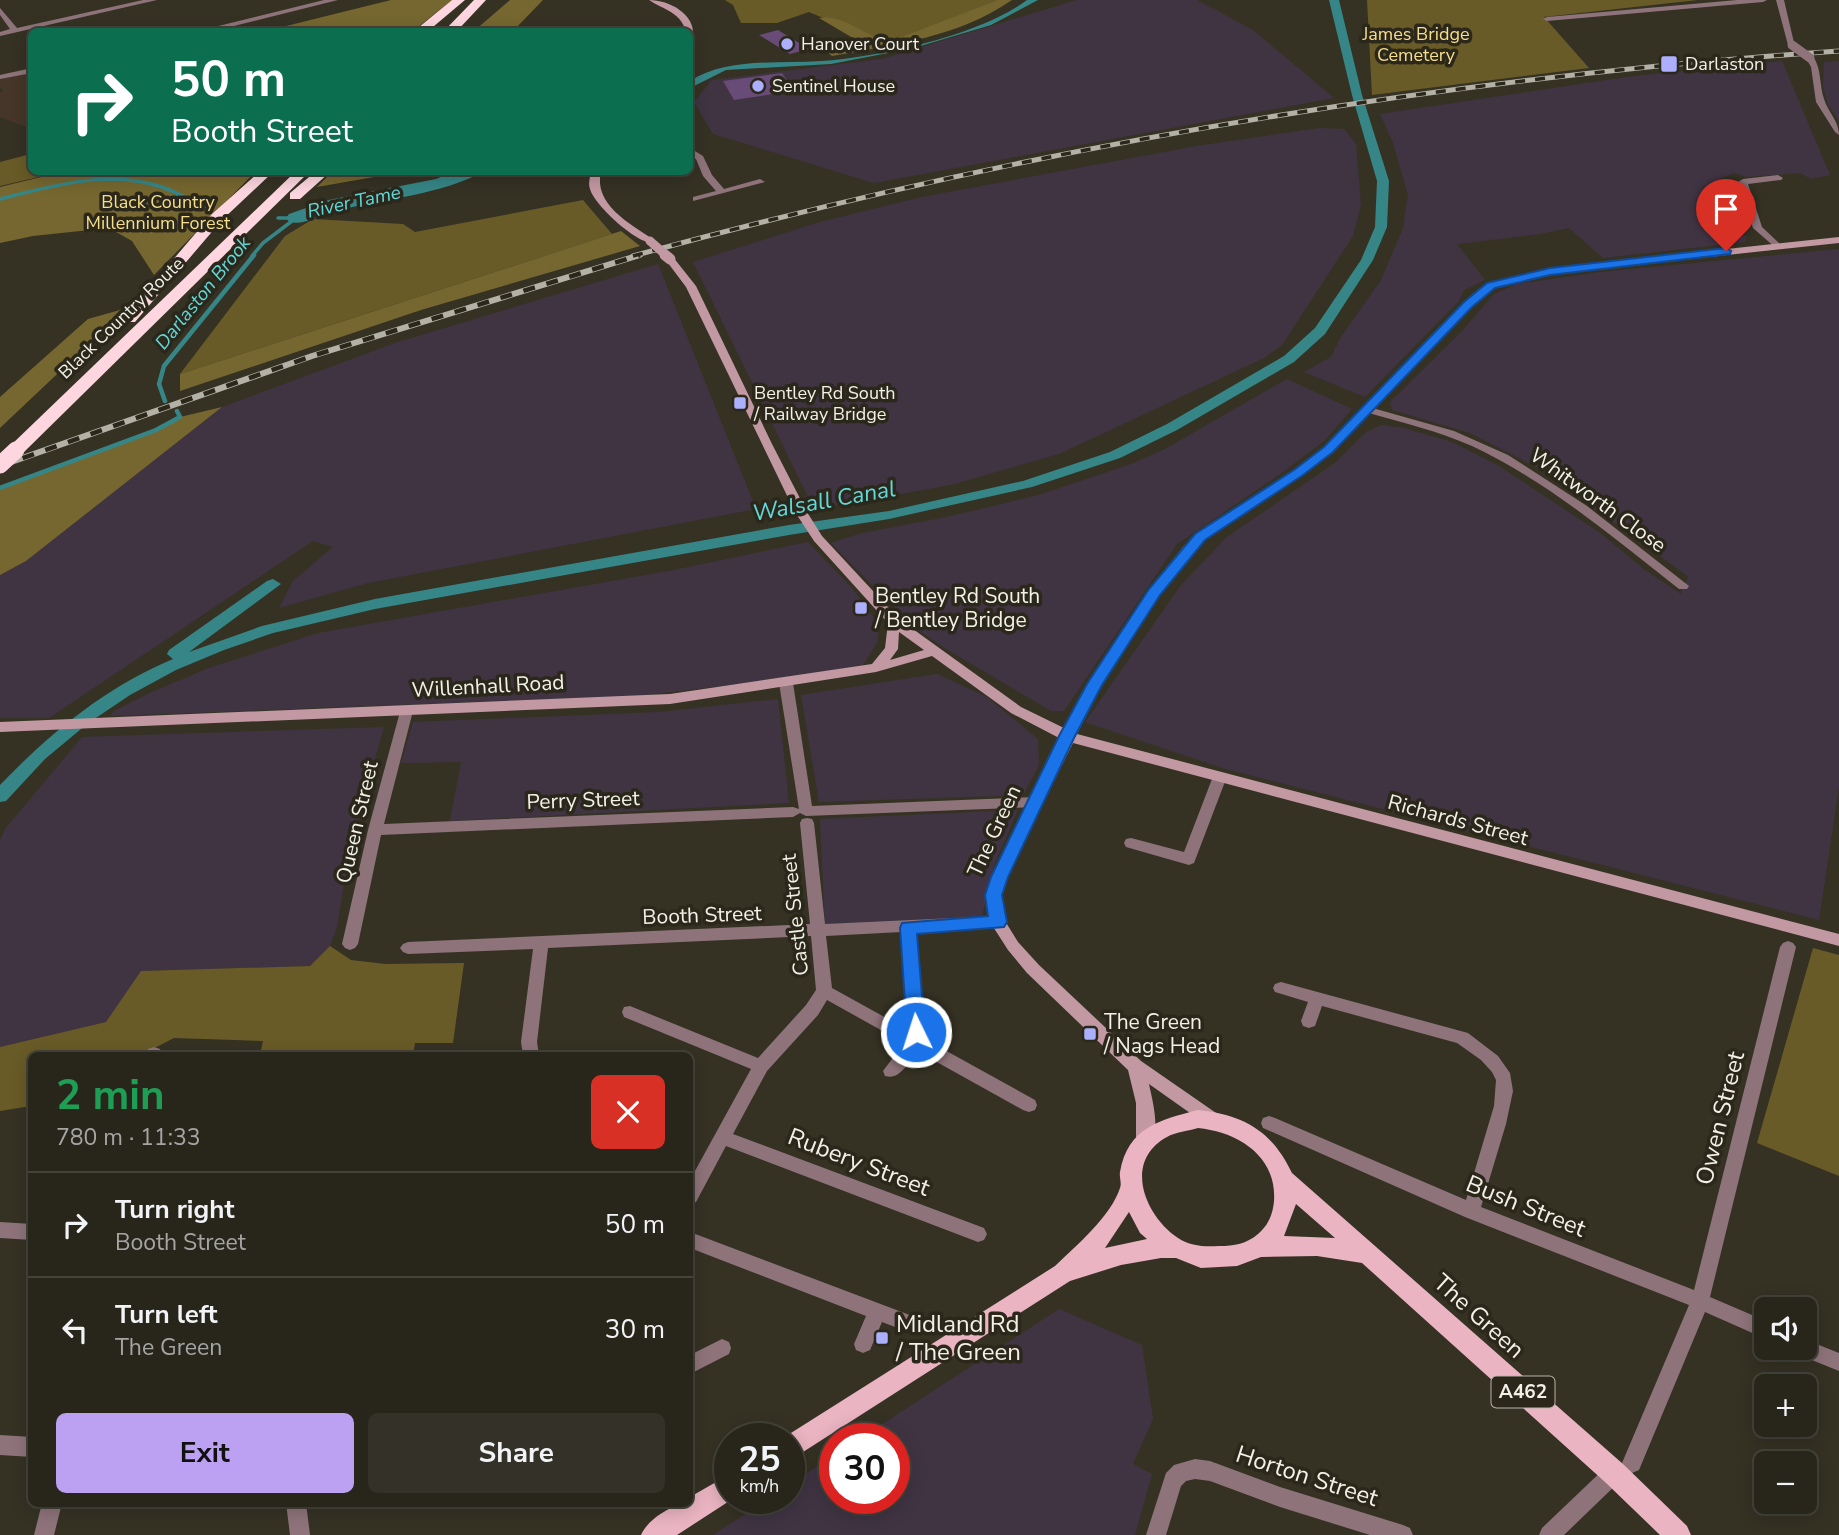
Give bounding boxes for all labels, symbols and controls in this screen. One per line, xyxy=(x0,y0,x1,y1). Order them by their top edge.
park label: James Bridge Cemetery xyxy=(1361,22,1470,67)
place label: Hanover Court xyxy=(801,32,920,56)
marker: Hanover Court xyxy=(779,36,795,52)
text: 50 m xyxy=(171,46,286,113)
place label: Darlaston xyxy=(1685,52,1764,76)
marker: Darlaston xyxy=(1659,54,1679,74)
icon: right xyxy=(56,56,147,147)
place label: Sentinel House xyxy=(772,74,895,98)
marker: Sentinel House xyxy=(750,78,766,94)
text: Booth Street xyxy=(171,110,353,153)
water label: River Tame xyxy=(305,179,403,225)
pin xyxy=(1696,179,1756,251)
park label: Black Country Millennium Forest xyxy=(86,190,231,235)
icon: arrive xyxy=(1707,190,1745,228)
water label: Darlaston Brook xyxy=(149,231,257,355)
street label: Black Country Route xyxy=(53,252,189,384)
place label: Bentley Rd South / Railway Bridge xyxy=(753,381,896,426)
marker: Bentley Rd South / Railway Bridge xyxy=(732,395,748,411)
street label: Whitworth Close xyxy=(1524,441,1672,559)
water label: Walsall Canal xyxy=(750,473,898,529)
place label: Bentley Rd South / Bentley Bridge xyxy=(874,582,1040,634)
marker: Bentley Rd South / Bentley Bridge xyxy=(853,600,869,616)
street label: Willenhall Road xyxy=(411,668,565,704)
street label: Queen Street xyxy=(329,757,385,886)
street label: The Green xyxy=(961,781,1027,881)
street label: Perry Street xyxy=(526,784,641,816)
street label: Richards Street xyxy=(1385,788,1532,852)
street label: Castle Street xyxy=(775,852,815,977)
street label: Booth Street xyxy=(642,899,763,931)
position arrow xyxy=(879,995,953,1069)
place label: The Green / Nags Head xyxy=(1103,1008,1220,1060)
marker: The Green / Nags Head xyxy=(1082,1026,1098,1042)
street label: Owen Street xyxy=(1688,1047,1752,1188)
text: 2 min xyxy=(56,1067,165,1124)
button: close xyxy=(591,1075,665,1149)
street label: Rubery Street xyxy=(783,1120,935,1204)
text: 780 m · 11:33 xyxy=(56,1122,201,1153)
street label: Bush Street xyxy=(1461,1167,1591,1245)
text: Turn right xyxy=(115,1192,234,1227)
icon: right xyxy=(56,1206,94,1244)
text: 50 m xyxy=(605,1207,665,1242)
text: Booth Street xyxy=(115,1227,246,1258)
street label: The Green xyxy=(1427,1267,1531,1365)
text: Turn left xyxy=(115,1297,218,1332)
map controls xyxy=(1754,1297,1817,1514)
button: sound xyxy=(1754,1297,1817,1360)
place label: Midland Rd / The Green xyxy=(895,1308,1021,1368)
icon: left xyxy=(56,1311,94,1349)
text: 30 m xyxy=(605,1312,665,1347)
marker: Midland Rd / The Green xyxy=(874,1330,890,1346)
text: The Green xyxy=(115,1332,222,1363)
button: + xyxy=(1754,1374,1817,1437)
road number: A462 xyxy=(1492,1376,1554,1408)
button: Exit xyxy=(56,1413,354,1493)
button: Share xyxy=(368,1413,665,1493)
speed limit sign: 30 xyxy=(819,1423,910,1514)
text: 25 xyxy=(738,1436,781,1483)
street label: Horton Street xyxy=(1232,1438,1383,1514)
button: − xyxy=(1754,1451,1817,1514)
text: km/h xyxy=(740,1474,779,1498)

